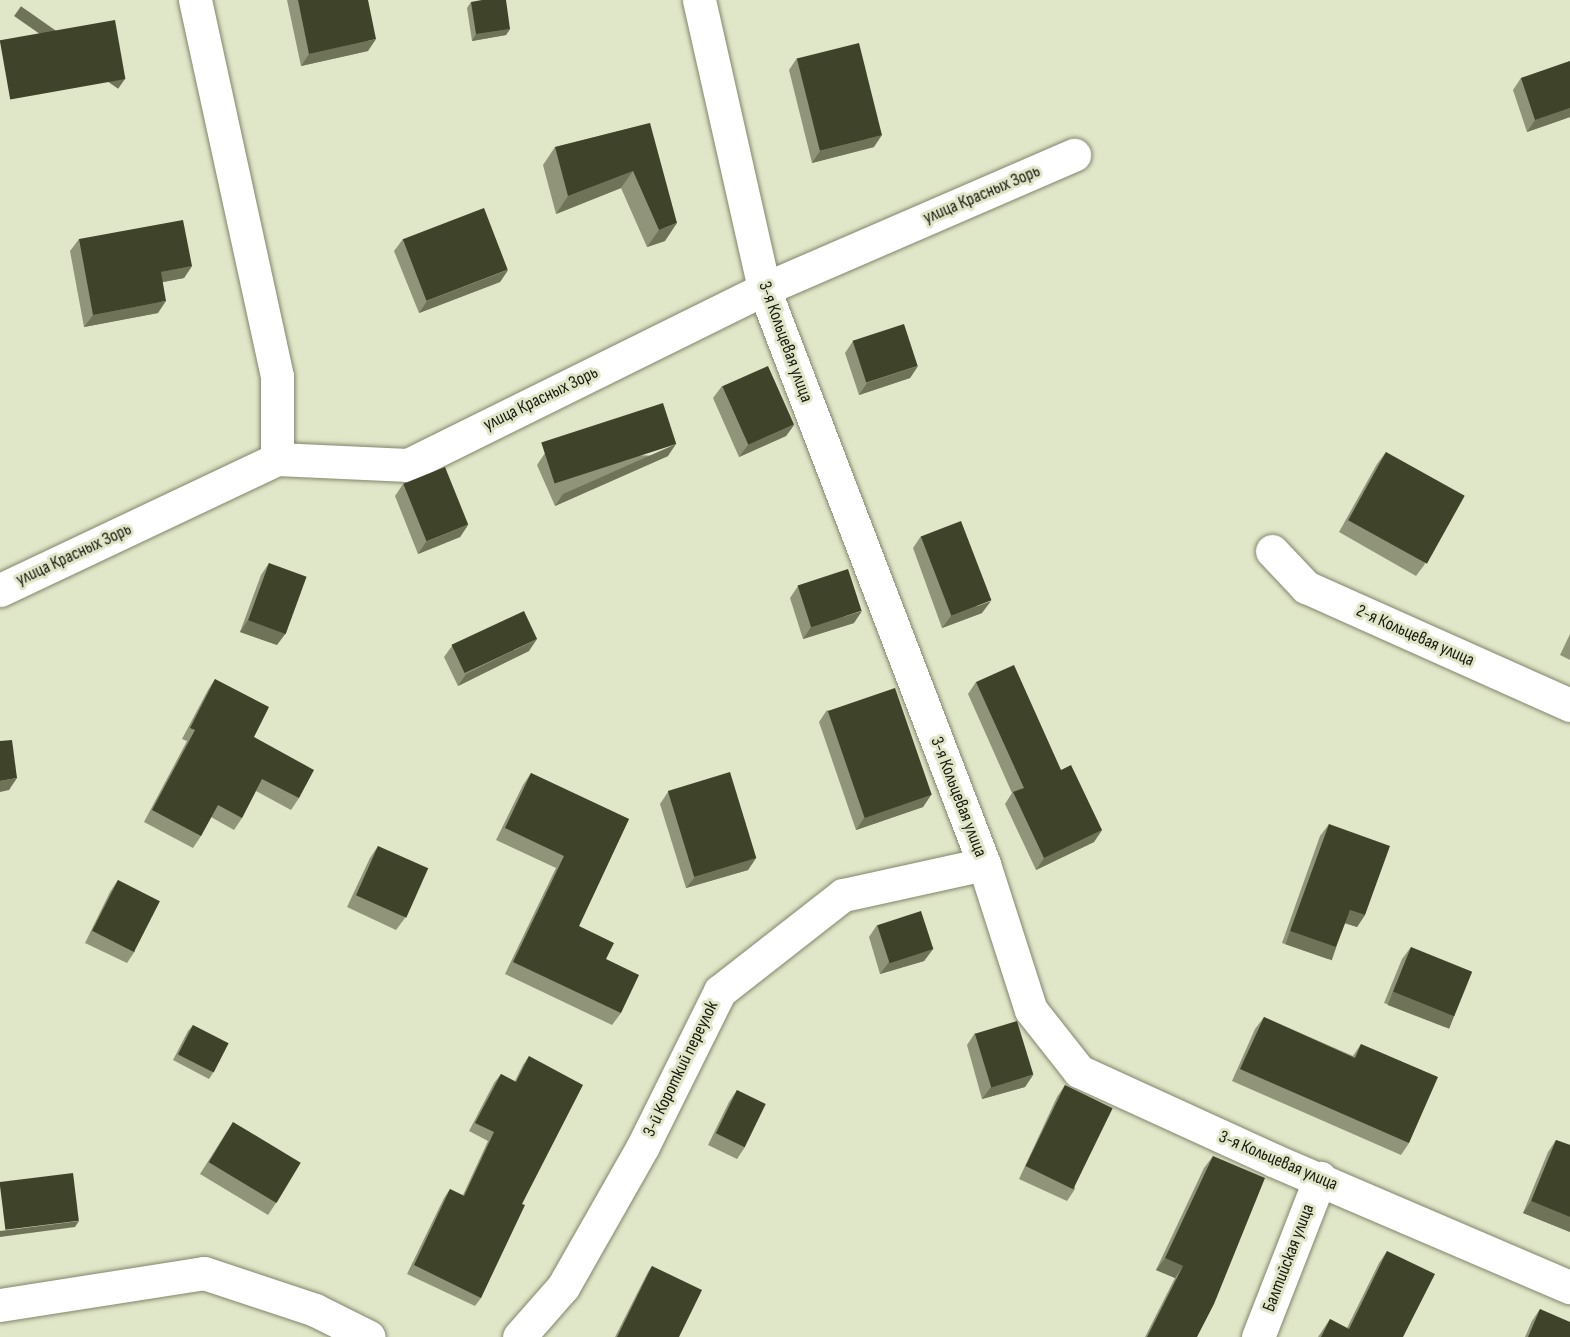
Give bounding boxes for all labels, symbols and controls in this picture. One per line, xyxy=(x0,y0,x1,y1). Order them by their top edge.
street label: улица Красных Зорь xyxy=(920,161,1044,229)
street label: 3-я Кольцевая улица xyxy=(753,279,817,405)
street label: улица Красных Зорь xyxy=(480,362,602,436)
street label: улица Красных Зорь xyxy=(13,519,135,591)
street label: 2-я Кольцевая улица xyxy=(1353,600,1477,672)
street label: 3-я Кольцевая улица xyxy=(925,734,991,860)
street label: 3-й Короткий переулок xyxy=(639,998,723,1140)
street label: 3-я Кольцевая улица xyxy=(1215,1126,1341,1196)
street label: Балтийская улица xyxy=(1259,1201,1319,1315)

